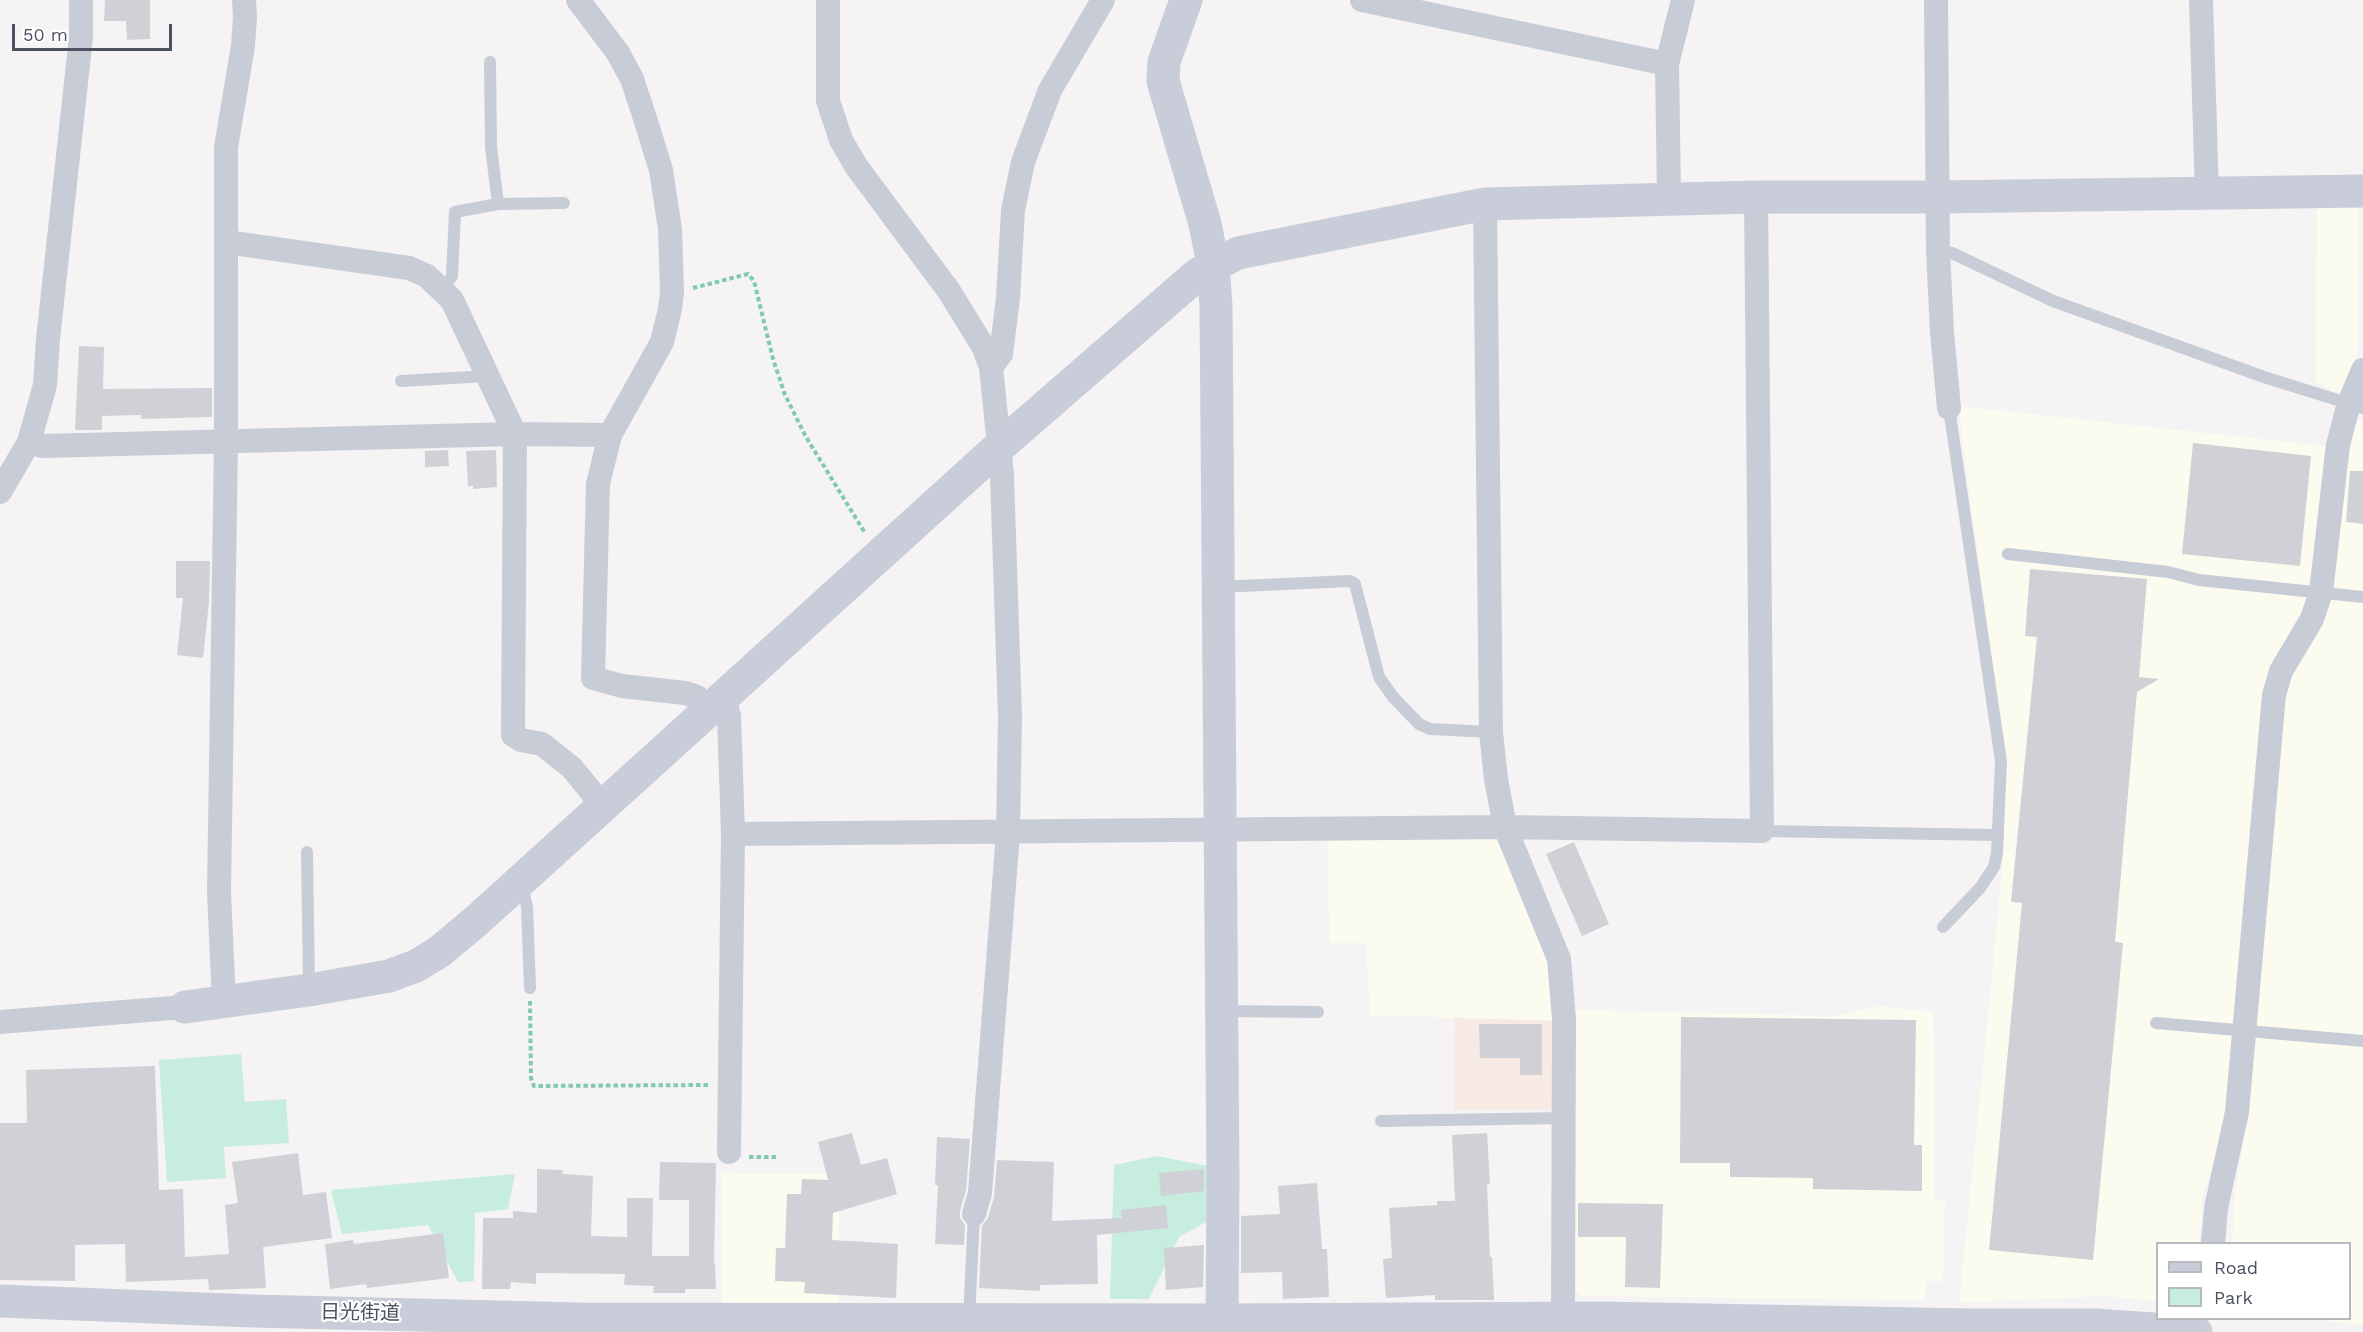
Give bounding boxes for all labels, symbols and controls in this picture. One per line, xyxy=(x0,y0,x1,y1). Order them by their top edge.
scale bar xyxy=(15,12,176,50)
text: 50 m xyxy=(23,24,68,45)
legend xyxy=(2156,1242,2351,1320)
text: Road xyxy=(2214,1257,2258,1278)
text: Park xyxy=(2214,1287,2253,1308)
street label: 日光街道 xyxy=(320,1300,400,1326)

